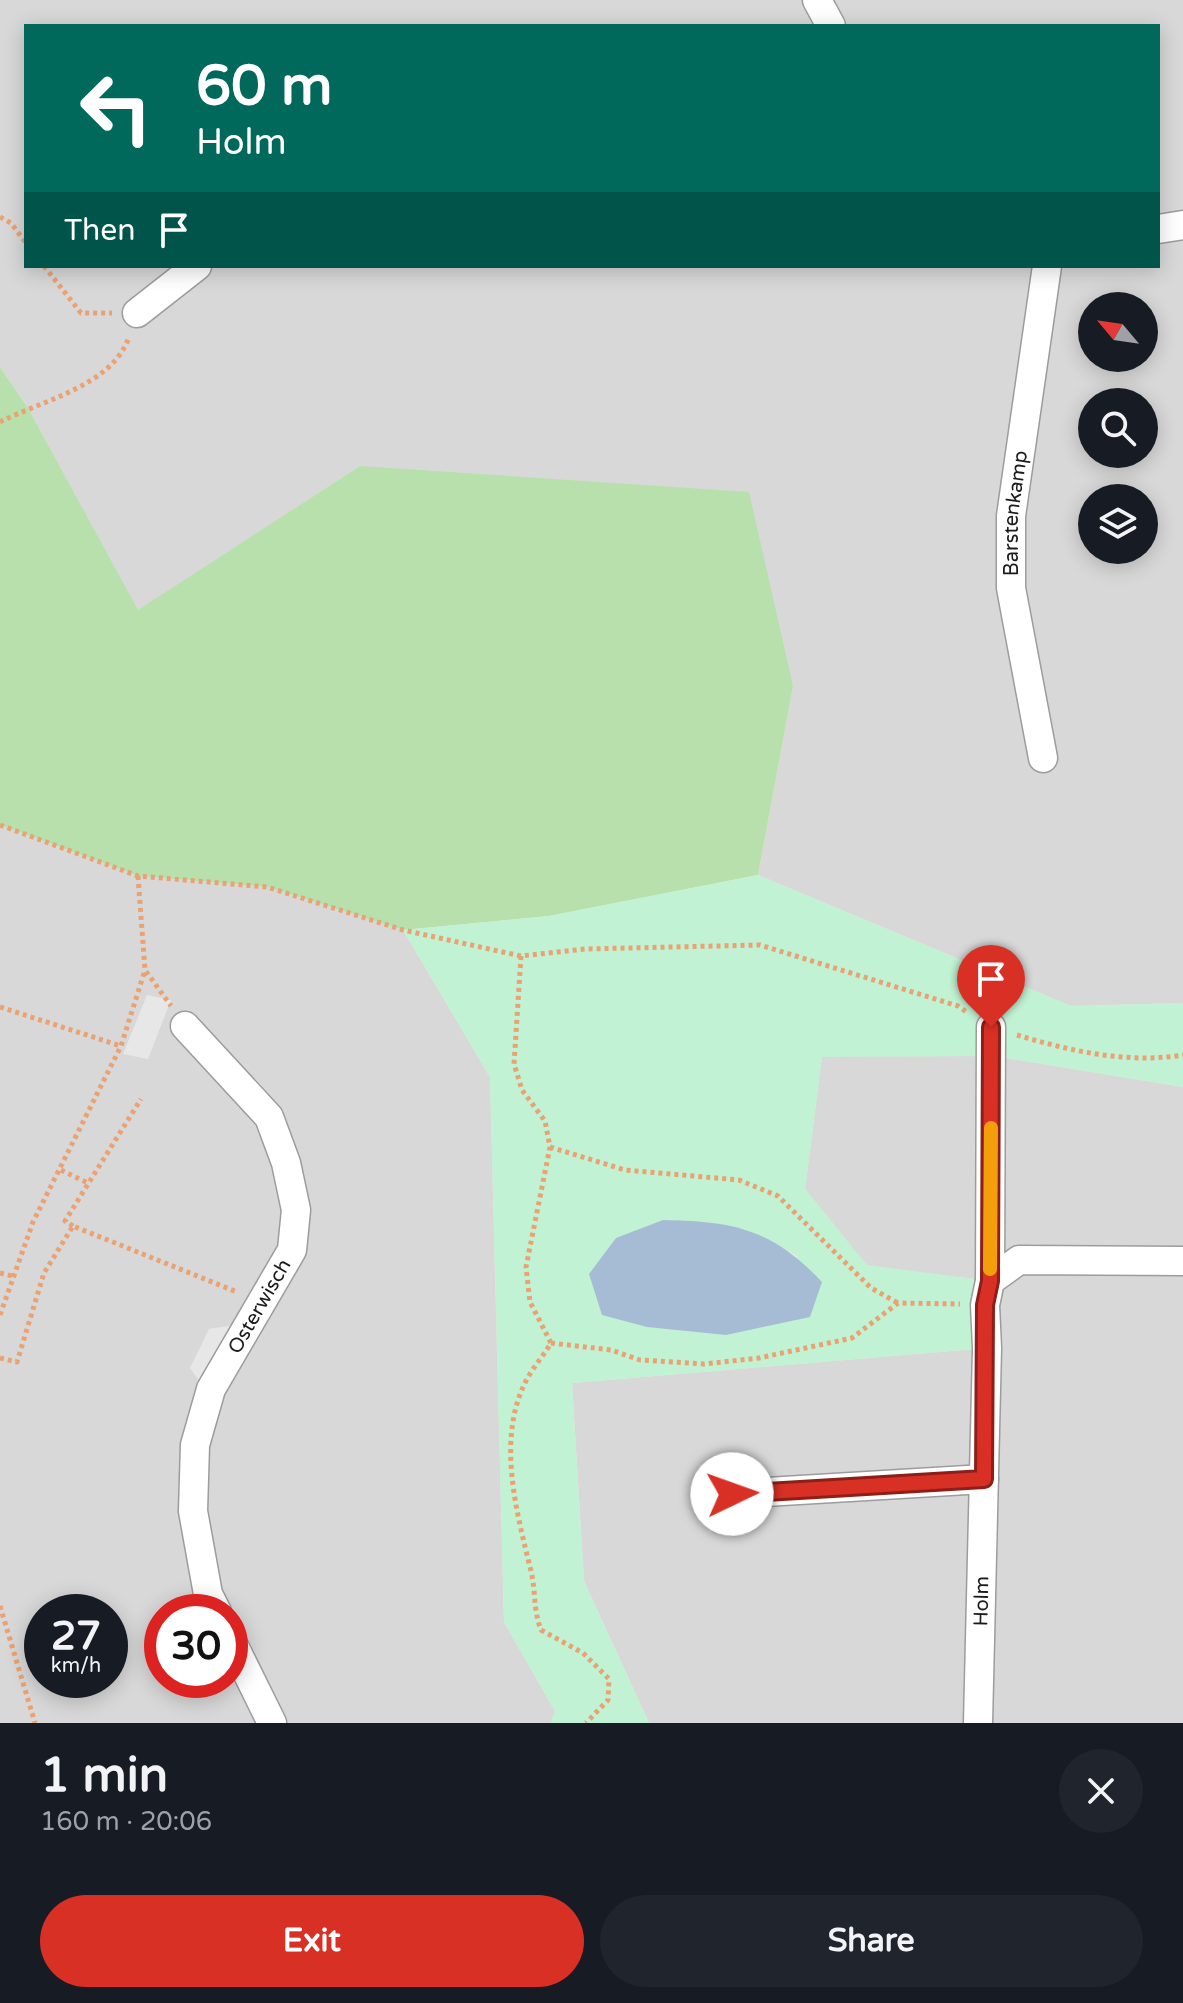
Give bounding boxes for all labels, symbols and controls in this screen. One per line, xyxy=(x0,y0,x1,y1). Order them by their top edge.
text: 60 m xyxy=(196,53,332,120)
icon: left xyxy=(64,56,168,160)
text: Holm xyxy=(196,121,287,164)
icon: arrive xyxy=(152,208,196,252)
text: Then xyxy=(64,212,136,249)
north arrow xyxy=(1078,292,1158,372)
map controls xyxy=(1078,292,1158,564)
button: search xyxy=(1078,388,1158,468)
street label: Barstenkamp xyxy=(1000,449,1033,576)
button: layers xyxy=(1078,484,1158,564)
pin xyxy=(957,945,1025,1027)
icon: arrive xyxy=(969,957,1013,1001)
street label: Osterwisch xyxy=(223,1255,297,1358)
position arrow xyxy=(690,1452,774,1536)
street label: Holm xyxy=(969,1576,995,1627)
speed limit sign: 30 xyxy=(144,1594,248,1698)
text: 27 xyxy=(51,1612,101,1660)
text: km/h xyxy=(51,1654,101,1678)
text: 1 min xyxy=(40,1747,168,1805)
button: close xyxy=(1059,1749,1143,1833)
text: 160 m · 20:06 xyxy=(40,1806,212,1837)
button: Exit xyxy=(40,1895,584,1987)
button: Share xyxy=(600,1895,1143,1987)

